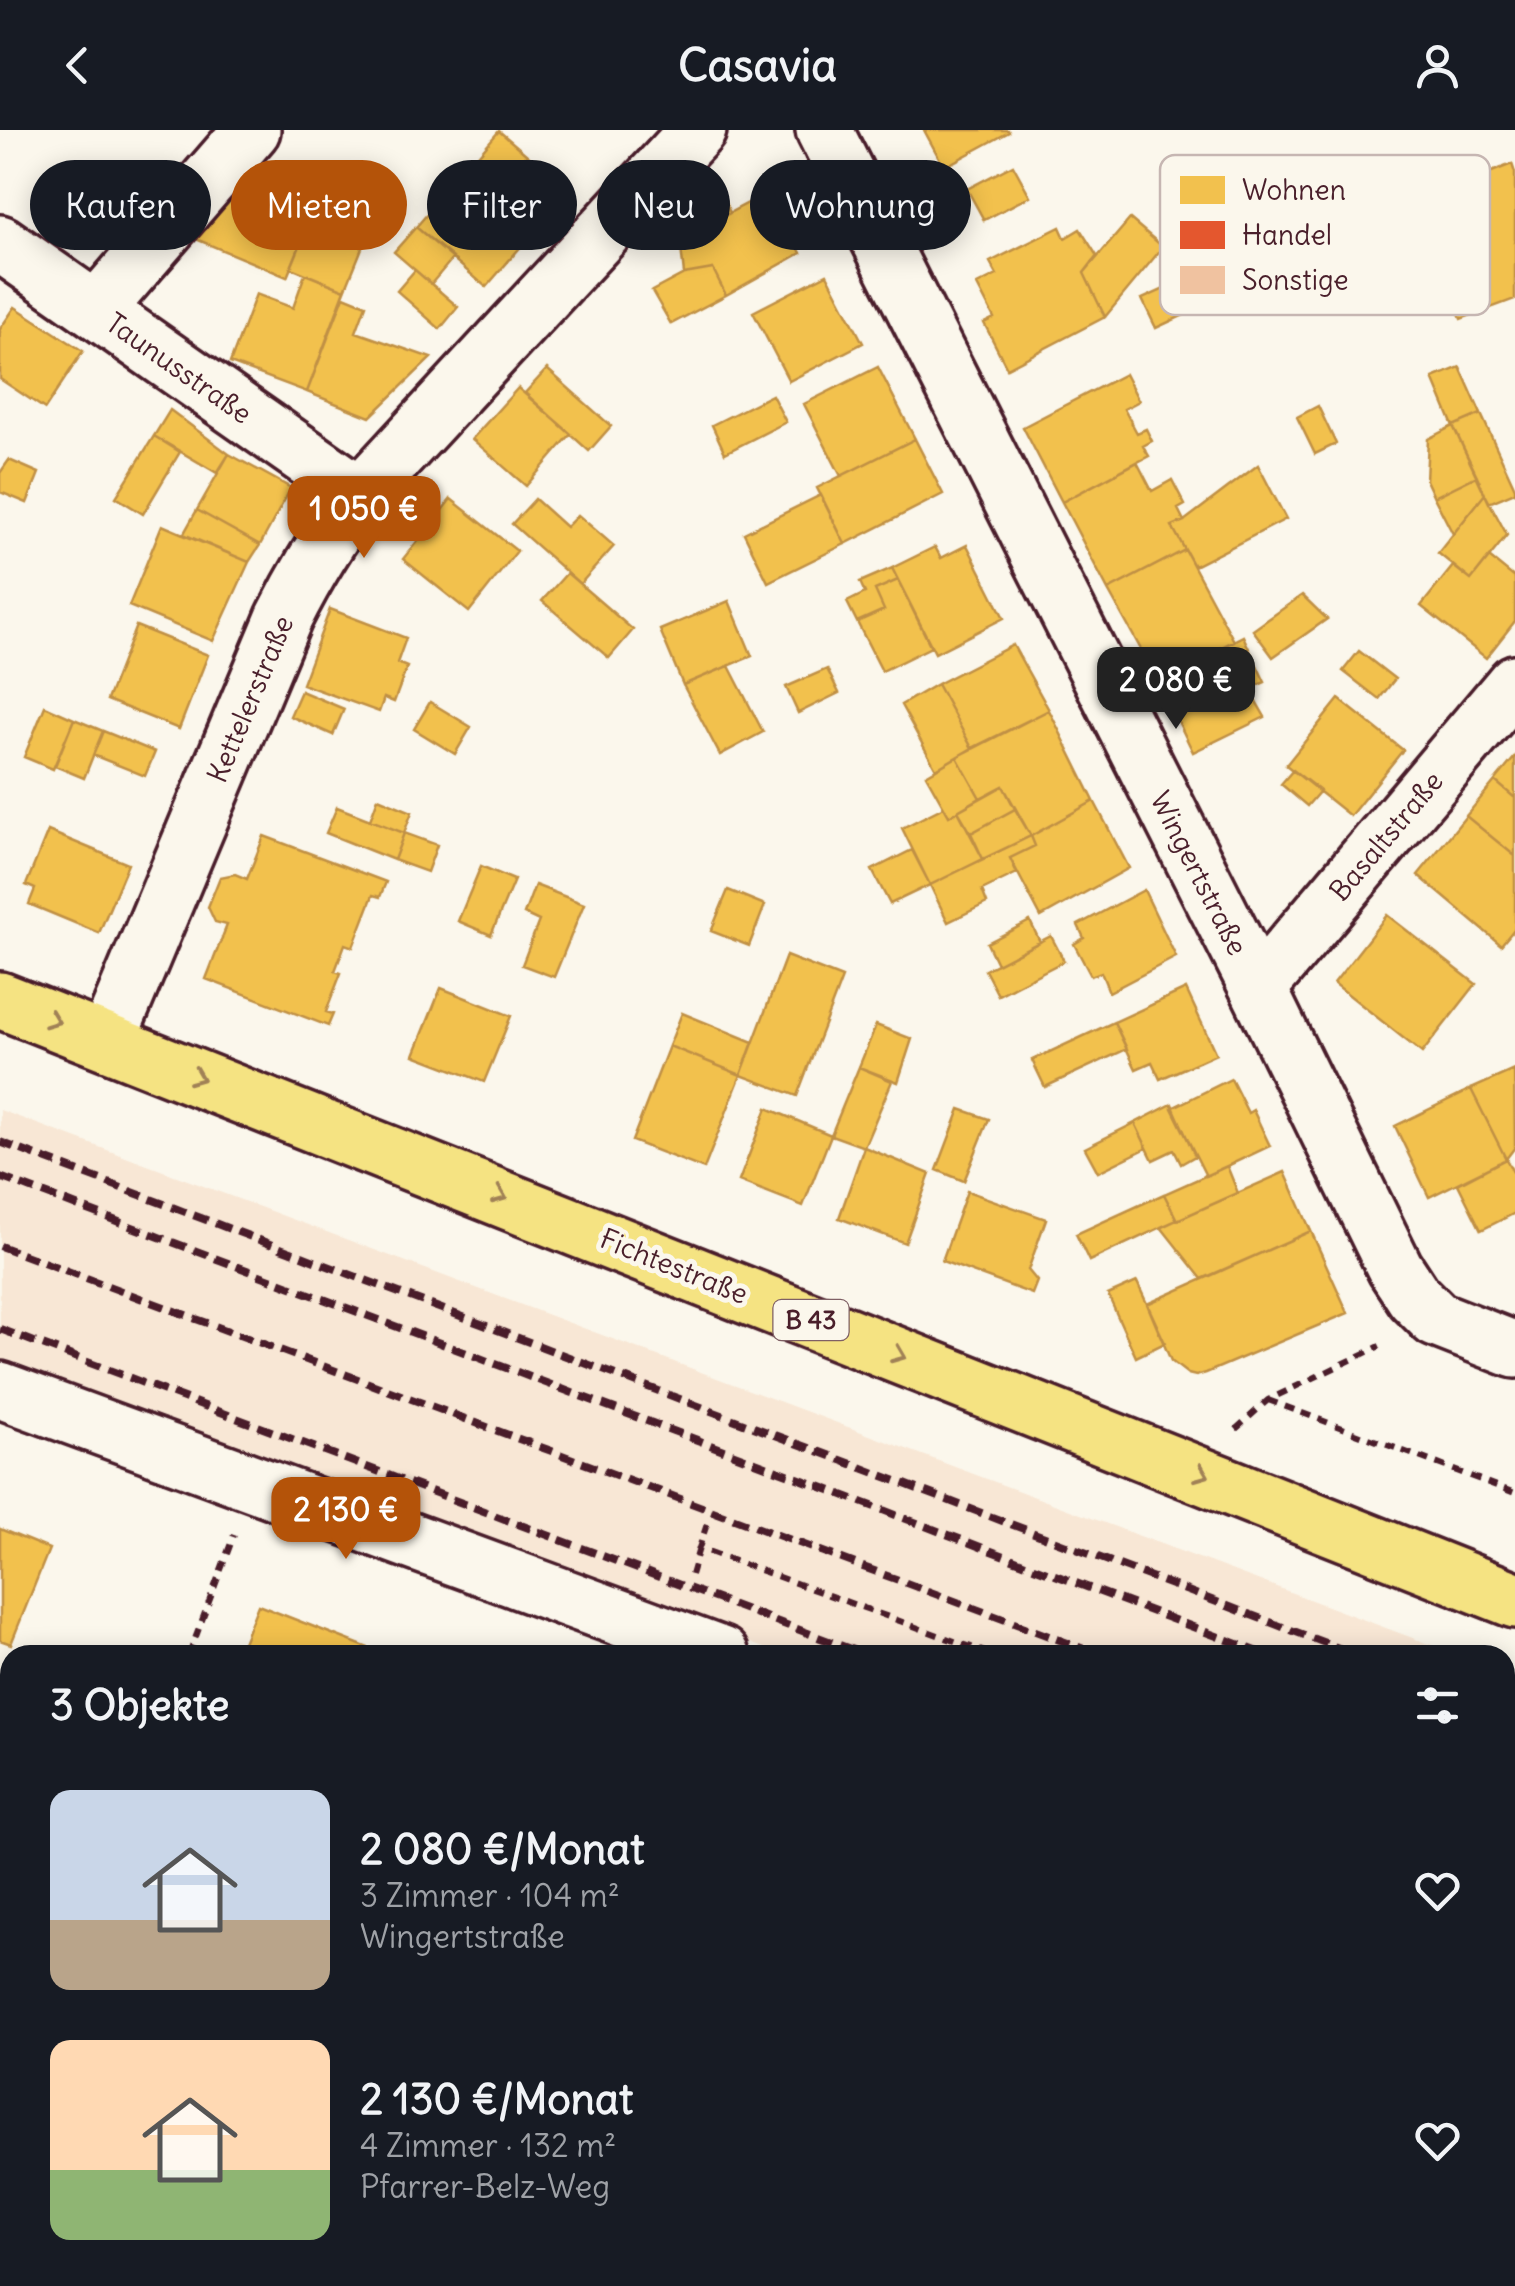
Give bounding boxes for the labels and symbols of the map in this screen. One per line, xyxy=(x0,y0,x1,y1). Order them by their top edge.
legend xyxy=(1160,155,1490,315)
text: Wohnen xyxy=(1242,172,1346,208)
text: Handel xyxy=(1242,217,1332,253)
text: Sonstige xyxy=(1242,262,1349,298)
street label: Taunusstraße xyxy=(99,305,259,431)
pin: 1 050 € xyxy=(272,476,456,561)
street label: Kettelerstraße xyxy=(199,610,301,788)
pin: 2 080 € xyxy=(1084,647,1268,732)
street label: Basaltstraße xyxy=(1321,764,1451,908)
street label: Wingertstraße xyxy=(1142,785,1256,961)
one-way arrow xyxy=(44,1009,61,1029)
one-way arrow xyxy=(188,1065,205,1085)
one-way arrow xyxy=(490,1185,507,1205)
street label: Fichtestraße xyxy=(595,1220,753,1312)
road number: B 43 xyxy=(774,1300,848,1340)
one-way arrow xyxy=(890,1343,907,1363)
one-way arrow xyxy=(1192,1463,1209,1483)
pin: 2 130 € xyxy=(254,1477,438,1562)

